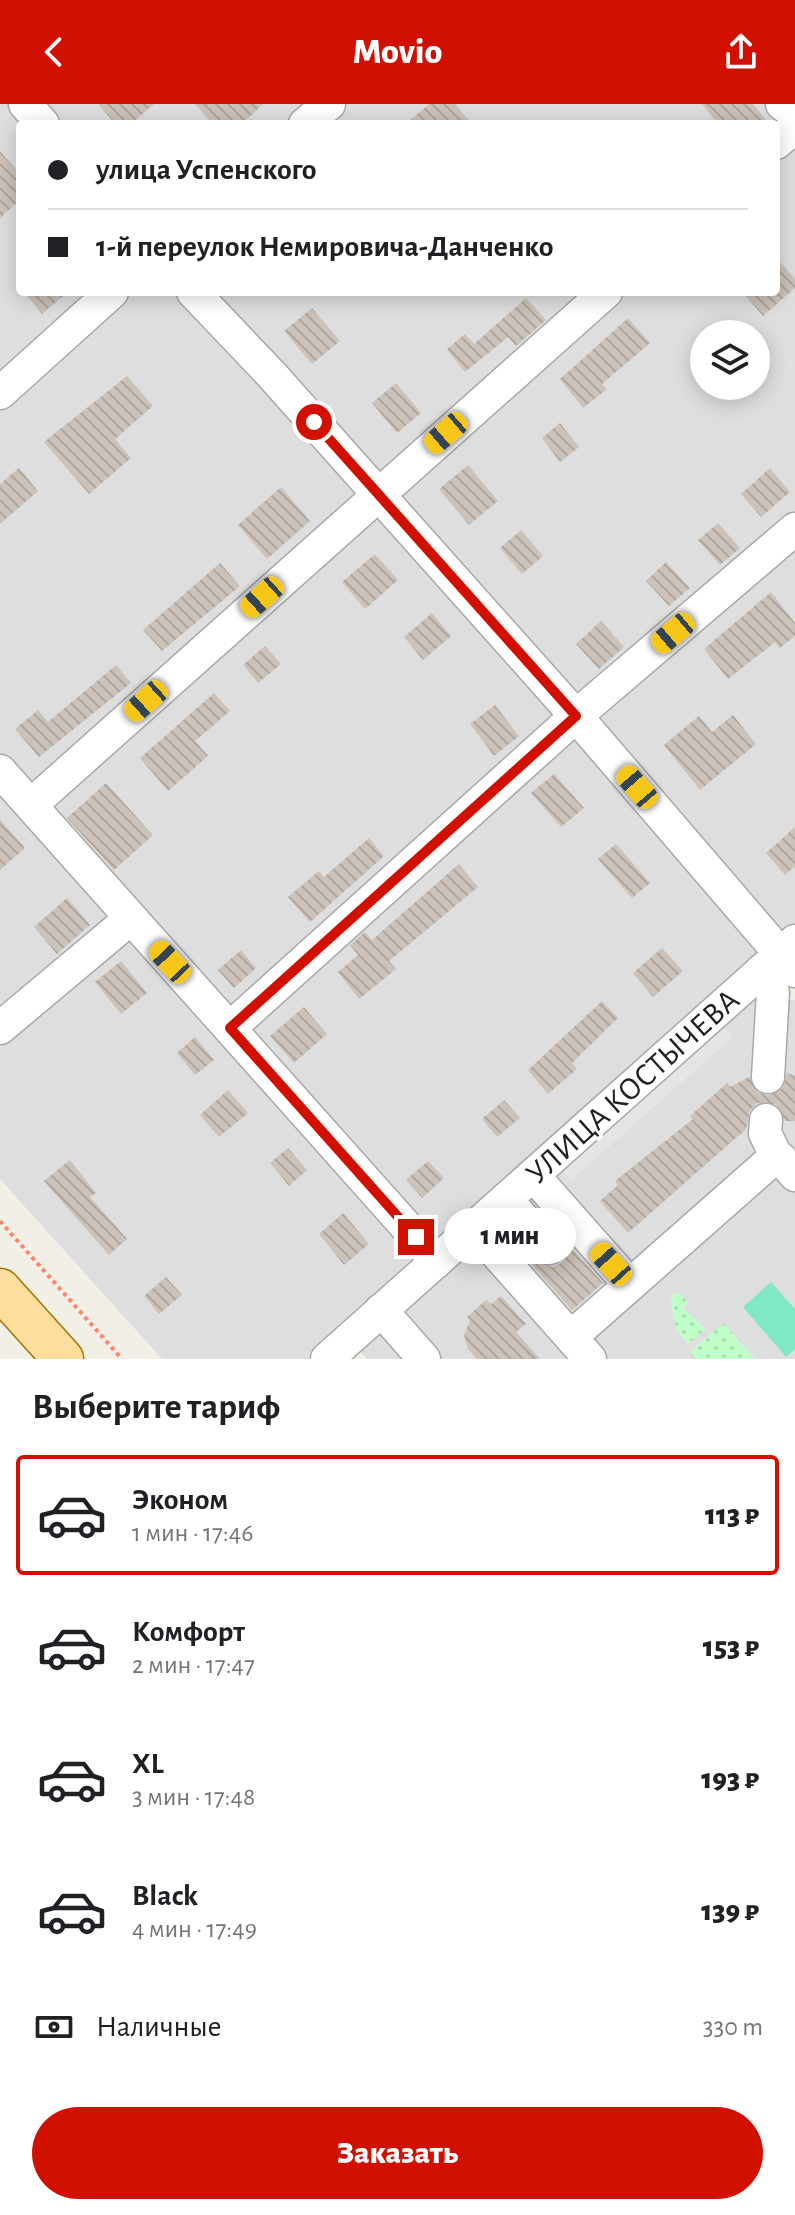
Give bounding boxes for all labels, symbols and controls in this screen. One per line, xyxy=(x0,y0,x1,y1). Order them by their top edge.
icon: back xyxy=(32,30,76,74)
icon: share xyxy=(719,30,763,74)
text: Movio xyxy=(353,34,442,70)
text: улица Успенского xyxy=(96,155,317,185)
text: 1-й переулок Немировича-Данченко xyxy=(96,232,553,262)
map controls xyxy=(690,320,770,400)
button: layers xyxy=(690,320,770,400)
route start xyxy=(296,404,332,440)
car xyxy=(420,408,472,458)
car xyxy=(236,572,288,622)
car xyxy=(647,608,699,658)
car xyxy=(120,676,172,726)
car xyxy=(612,761,662,813)
car xyxy=(145,936,195,988)
street label: УЛИЦА КОСТЫЧЕВА xyxy=(520,983,745,1190)
callout: 1 мин xyxy=(444,1209,576,1265)
route end xyxy=(398,1219,434,1255)
text: 1 мин xyxy=(481,1223,539,1249)
car xyxy=(586,1238,636,1290)
text: Выберите тариф xyxy=(32,1389,280,1425)
icon: car xyxy=(36,1479,108,1551)
text: Эконом xyxy=(132,1485,228,1515)
text: 113 ₽ xyxy=(705,1500,759,1530)
text: 1 мин · 17:46 xyxy=(132,1520,253,1546)
icon: car xyxy=(36,1611,108,1683)
text: Комфорт xyxy=(132,1617,245,1647)
text: 153 ₽ xyxy=(703,1632,759,1662)
text: 2 мин · 17:47 xyxy=(132,1652,255,1678)
icon: car xyxy=(36,1743,108,1815)
text: XL xyxy=(132,1749,164,1779)
text: 193 ₽ xyxy=(701,1764,759,1794)
text: 3 мин · 17:48 xyxy=(132,1784,255,1810)
icon: car xyxy=(36,1875,108,1947)
text: Black xyxy=(132,1881,198,1911)
text: 139 ₽ xyxy=(701,1896,759,1926)
text: 4 мин · 17:49 xyxy=(132,1916,257,1942)
icon: cash xyxy=(32,2005,76,2049)
text: Наличные xyxy=(96,2012,222,2042)
text: 330 m xyxy=(703,2014,763,2040)
button: Заказать xyxy=(32,2107,763,2199)

